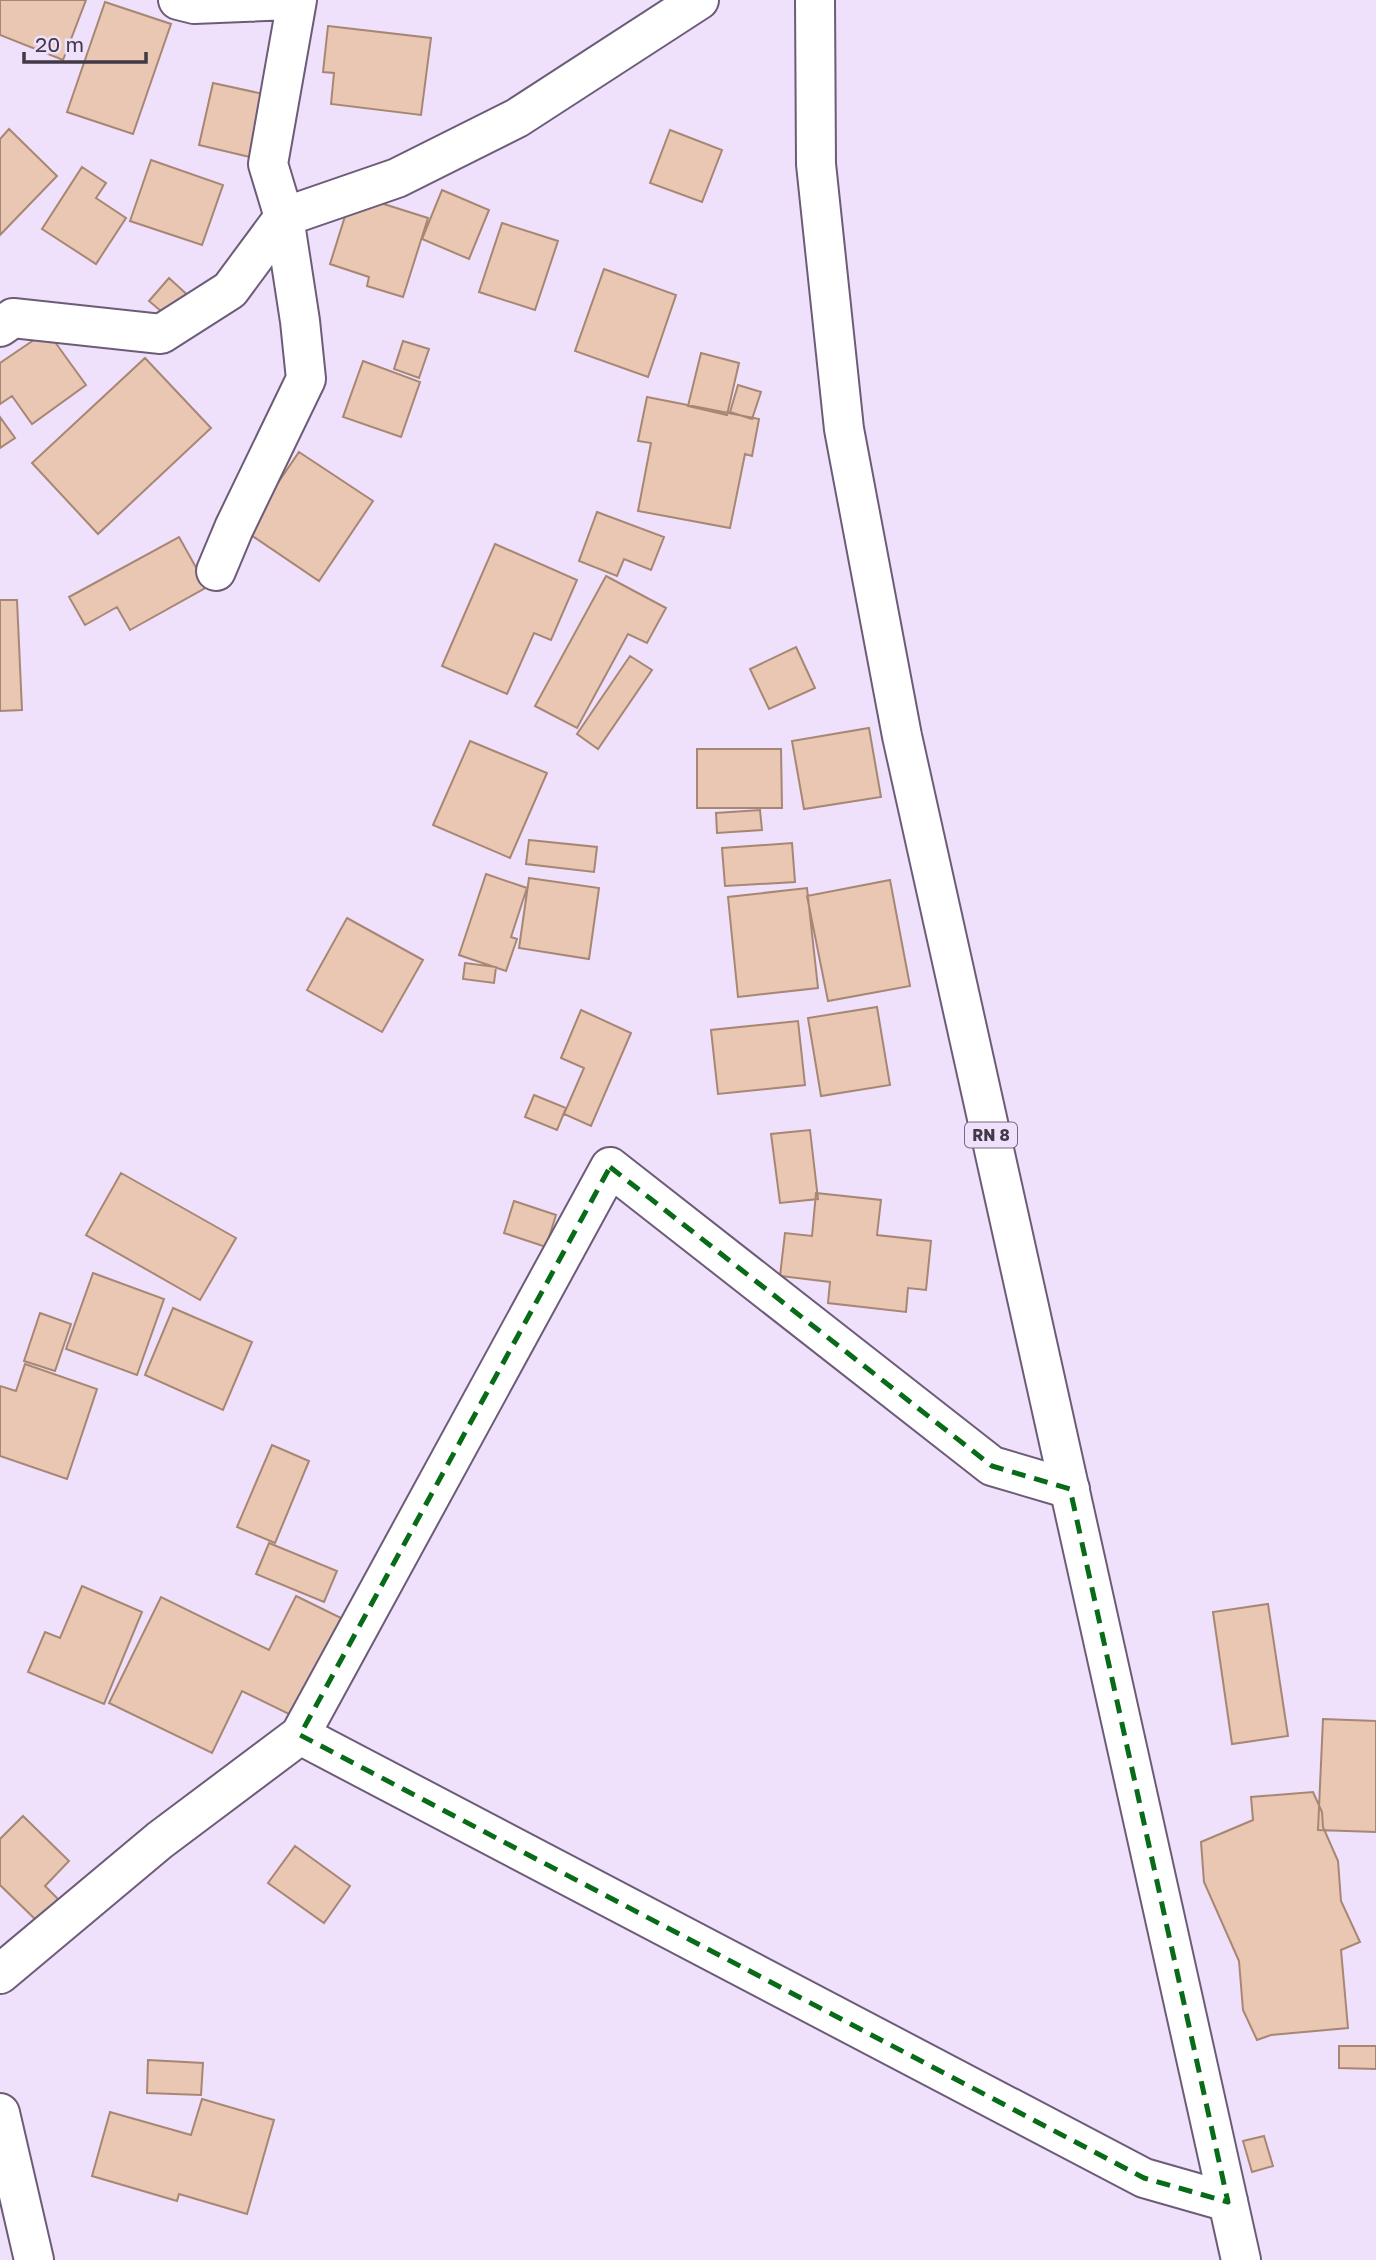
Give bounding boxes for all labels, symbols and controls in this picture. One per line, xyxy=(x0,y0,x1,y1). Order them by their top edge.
scale bar xyxy=(24,21,147,65)
text: 20 m xyxy=(35,31,84,57)
road number: RN 8 xyxy=(965,1122,1017,1148)

